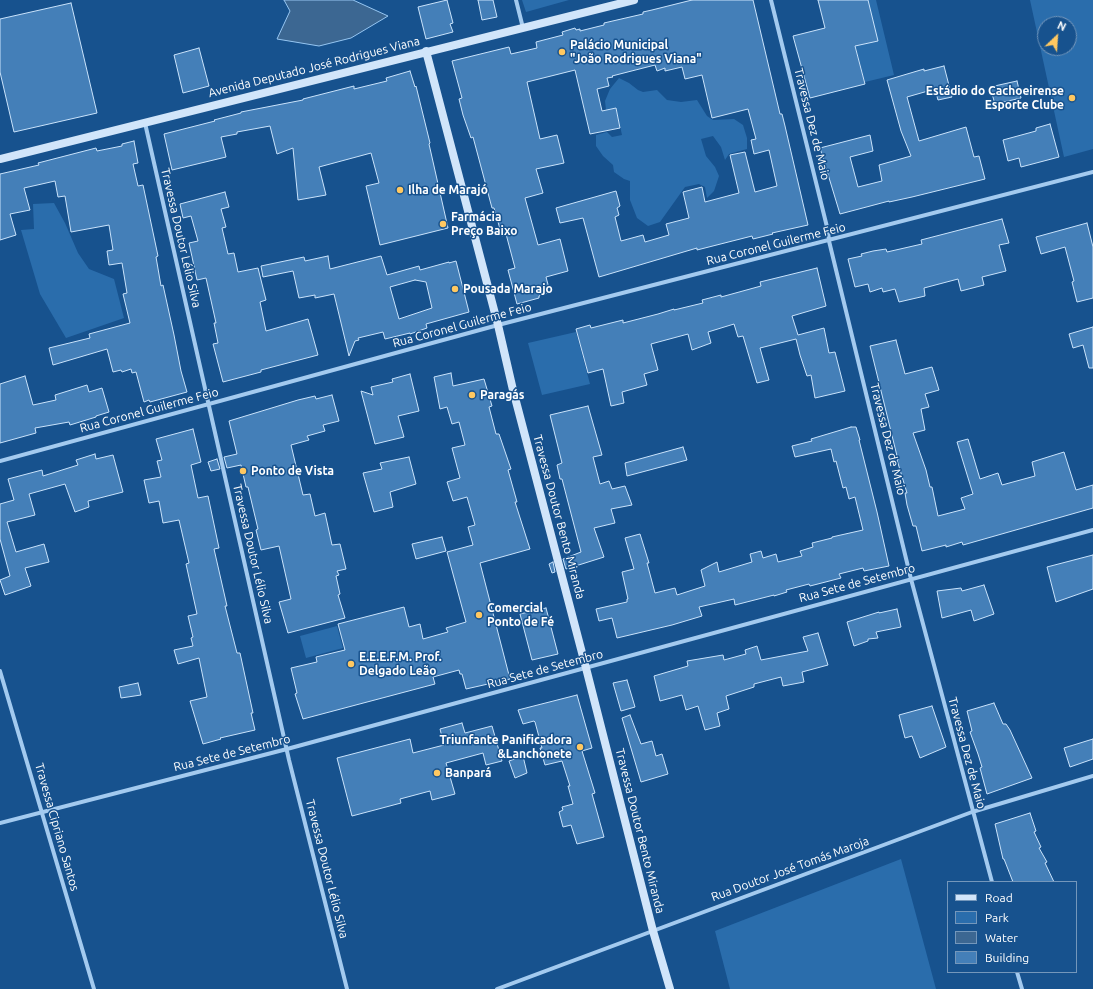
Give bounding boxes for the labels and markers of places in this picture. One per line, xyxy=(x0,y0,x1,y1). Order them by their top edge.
place label: Palácio Municipal "João Rodrigues Viana" xyxy=(570,38,702,66)
marker: Palácio Municipal "João Rodrigues Viana" xyxy=(557,47,567,57)
place label: Estádio do Cachoeirense Esporte Clube xyxy=(926,84,1064,112)
marker: Estádio do Cachoeirense Esporte Clube xyxy=(1067,93,1077,103)
place label: Ilha de Marajó xyxy=(408,183,488,197)
marker: Ilha de Marajó xyxy=(395,185,405,195)
place label: Farmácia Preço Baixo xyxy=(451,210,517,238)
marker: Farmácia Preço Baixo xyxy=(438,219,448,229)
place label: Pousada Marajo xyxy=(463,282,553,296)
marker: Pousada Marajo xyxy=(450,284,460,294)
place label: Paragás xyxy=(480,388,525,402)
marker: Paragás xyxy=(467,390,477,400)
place label: Ponto de Vista xyxy=(251,464,334,478)
marker: Ponto de Vista xyxy=(238,466,248,476)
place label: Comercial Ponto de Fé xyxy=(487,601,554,629)
marker: Comercial Ponto de Fé xyxy=(474,610,484,620)
place label: E.E.E.F.M. Prof. Delgado Leão xyxy=(359,650,442,678)
marker: E.E.E.F.M. Prof. Delgado Leão xyxy=(346,659,356,669)
place label: Triunfante Panificadora &Lanchonete xyxy=(440,733,572,761)
marker: Triunfante Panificadora &Lanchonete xyxy=(575,742,585,752)
place label: Banpará xyxy=(445,766,492,780)
marker: Banpará xyxy=(432,768,442,778)

